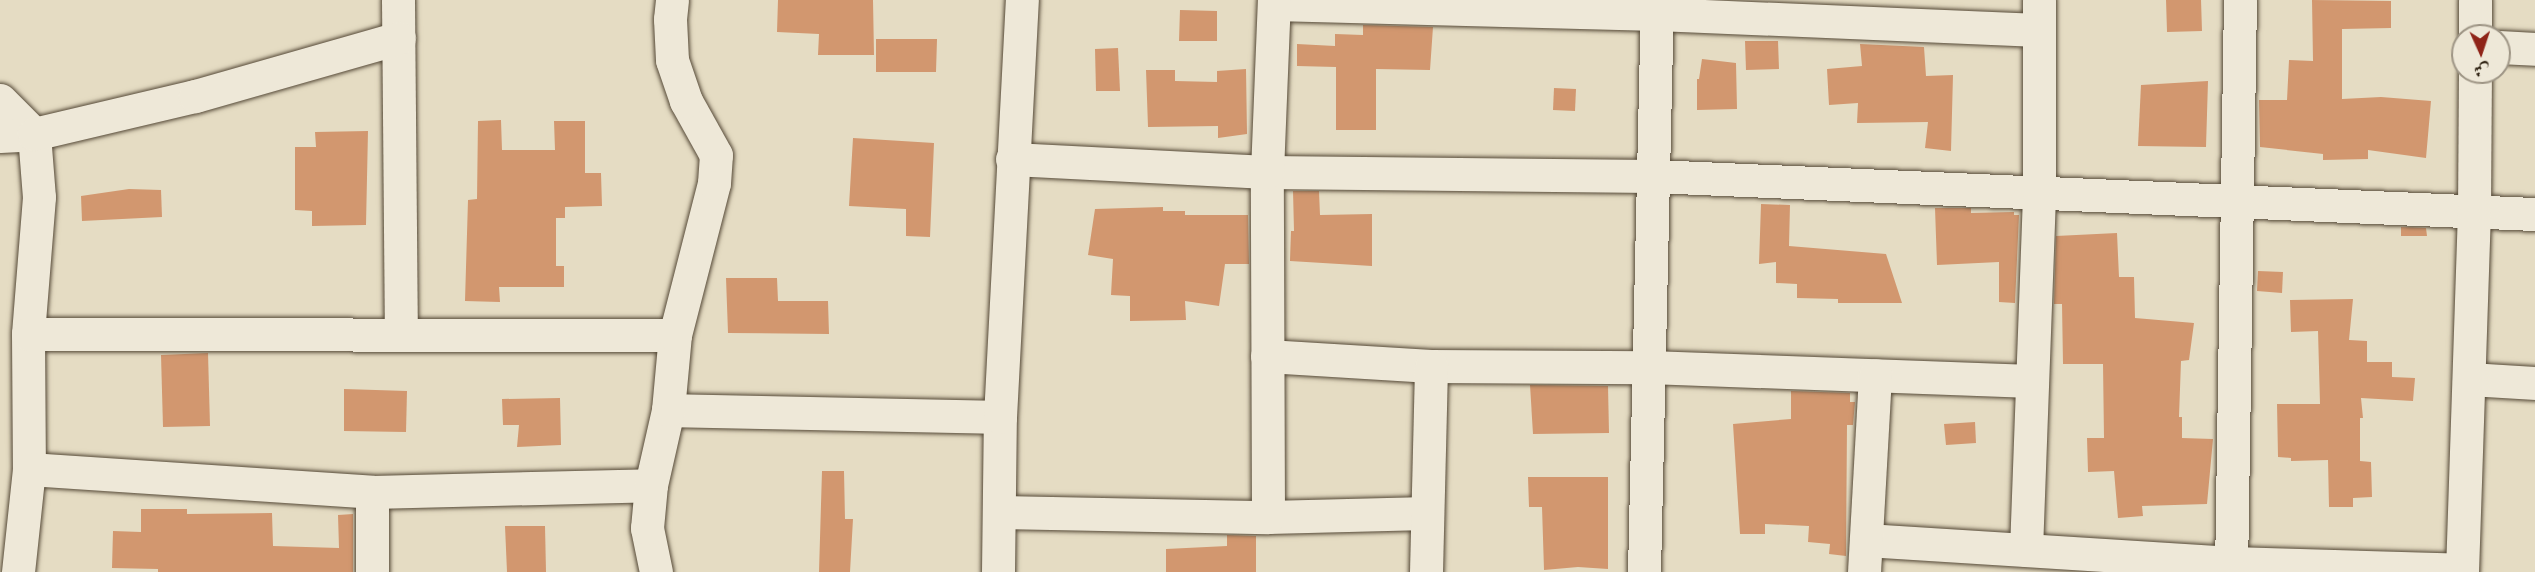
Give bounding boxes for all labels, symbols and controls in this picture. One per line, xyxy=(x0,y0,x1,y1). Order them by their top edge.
north arrow xyxy=(2451,24,2511,84)
text: ش xyxy=(2473,59,2490,81)

